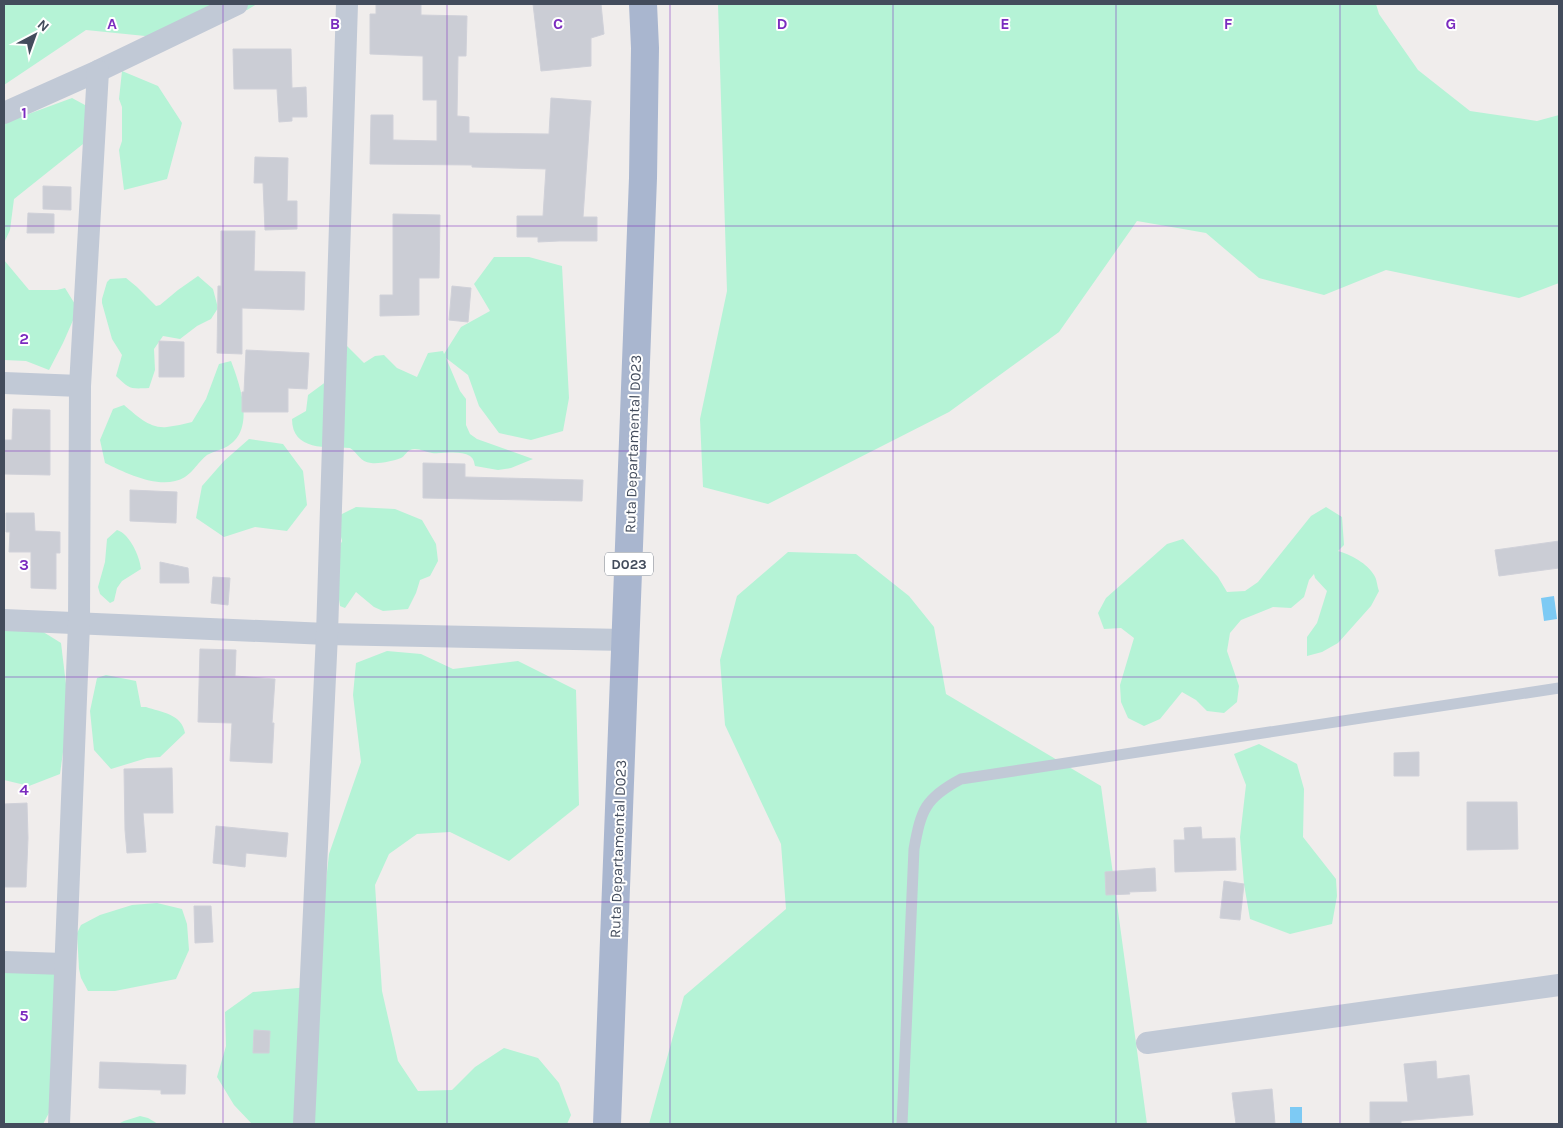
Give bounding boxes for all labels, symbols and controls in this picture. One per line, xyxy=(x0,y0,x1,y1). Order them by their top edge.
north arrow xyxy=(10,10,60,60)
text: A xyxy=(107,14,117,33)
text: B xyxy=(330,14,340,33)
text: C xyxy=(553,14,563,33)
text: D xyxy=(777,14,788,33)
text: E xyxy=(1000,14,1010,33)
text: F xyxy=(1224,14,1233,33)
text: G xyxy=(1446,14,1456,33)
text: N xyxy=(34,16,53,35)
text: 1 xyxy=(21,103,27,122)
text: 2 xyxy=(19,329,29,348)
street label: Ruta Departamental D023 xyxy=(621,354,645,534)
road number: D023 xyxy=(605,552,653,576)
text: 3 xyxy=(19,555,29,574)
street label: Ruta Departamental D023 xyxy=(606,759,630,939)
text: 4 xyxy=(19,780,29,799)
text: 5 xyxy=(19,1006,29,1025)

